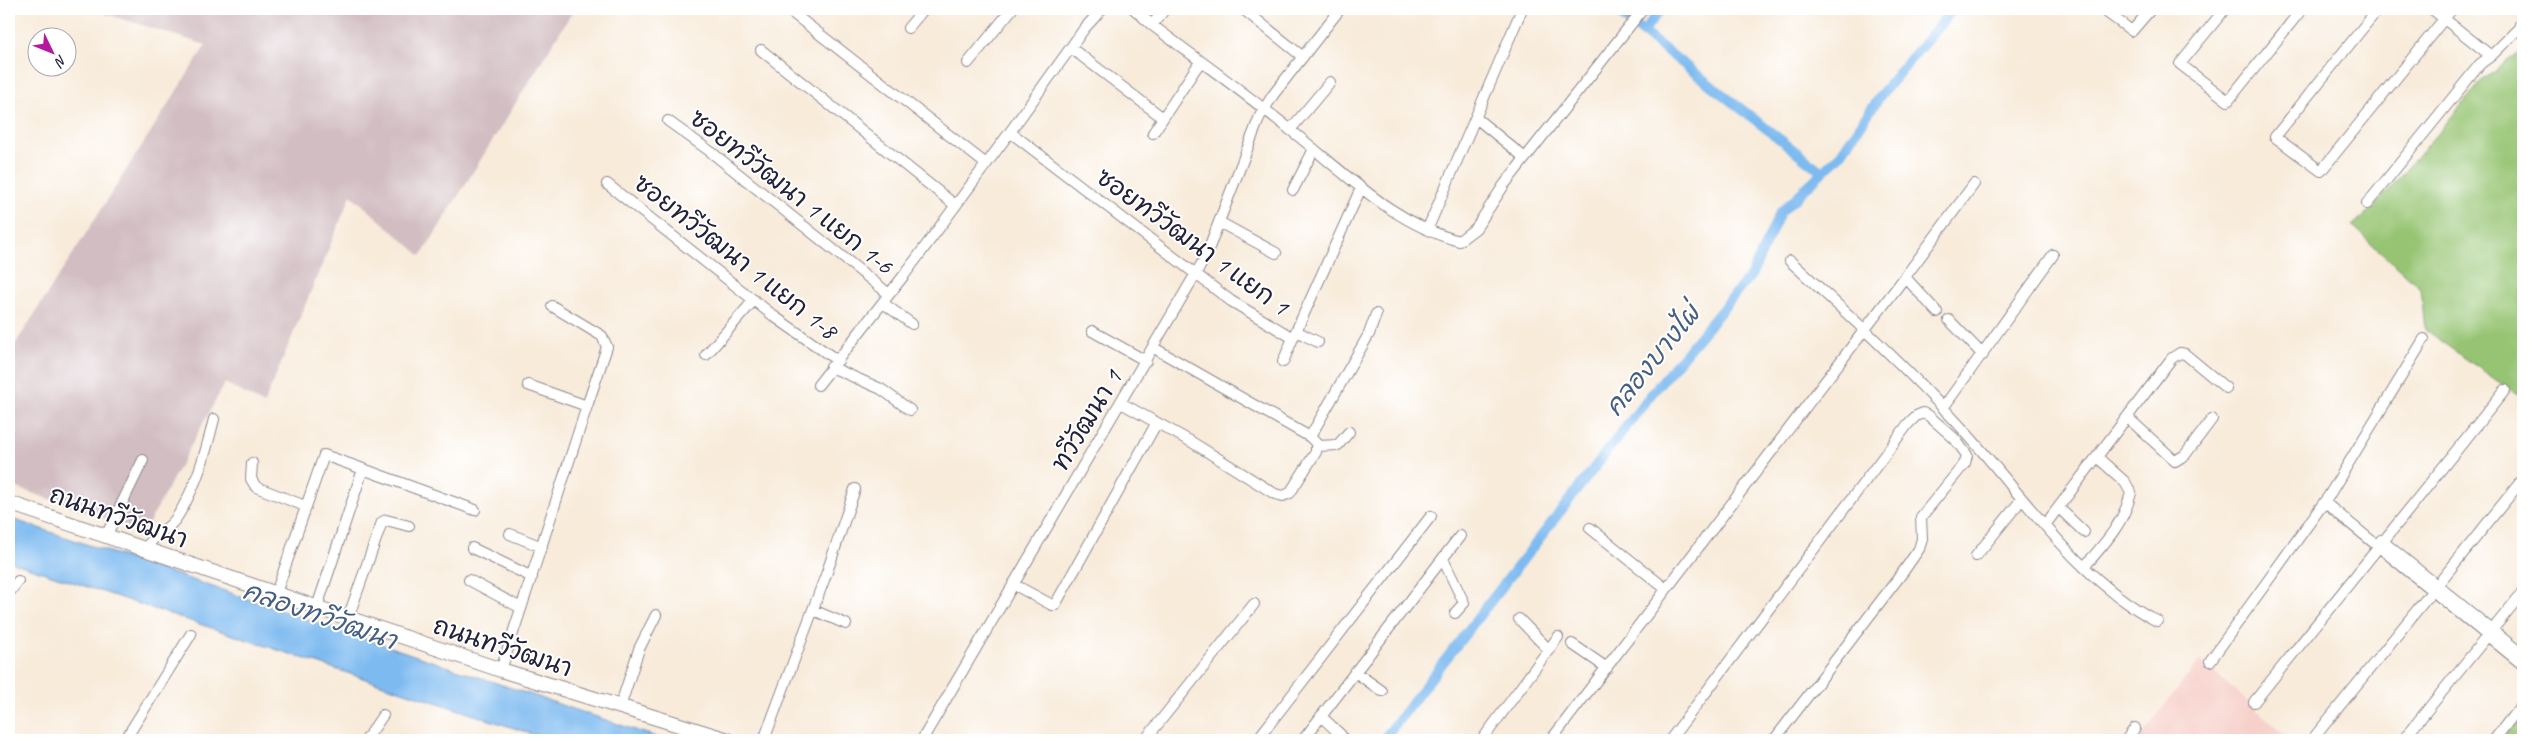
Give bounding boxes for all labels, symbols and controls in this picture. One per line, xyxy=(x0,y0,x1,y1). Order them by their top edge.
north arrow xyxy=(28,28,78,78)
text: N xyxy=(50,52,70,71)
street label: ซอยทวีวัฒนา 1 แยก 1-6 xyxy=(683,102,900,282)
street label: ซอยทวีวัฒนา 1 แยก 1 xyxy=(1090,161,1297,324)
street label: ซอยทวีวัฒนา 1 แยก 1-8 xyxy=(627,167,846,348)
water label: คลองบางไผ่ xyxy=(1597,293,1710,423)
street label: ทวีวัฒนา 1 xyxy=(1044,363,1130,477)
street label: ถนนทวีวัฒนา xyxy=(45,478,192,556)
water label: คลองทวีวัฒนา xyxy=(239,574,403,658)
street label: ถนนทวีวัฒนา xyxy=(429,609,576,684)

